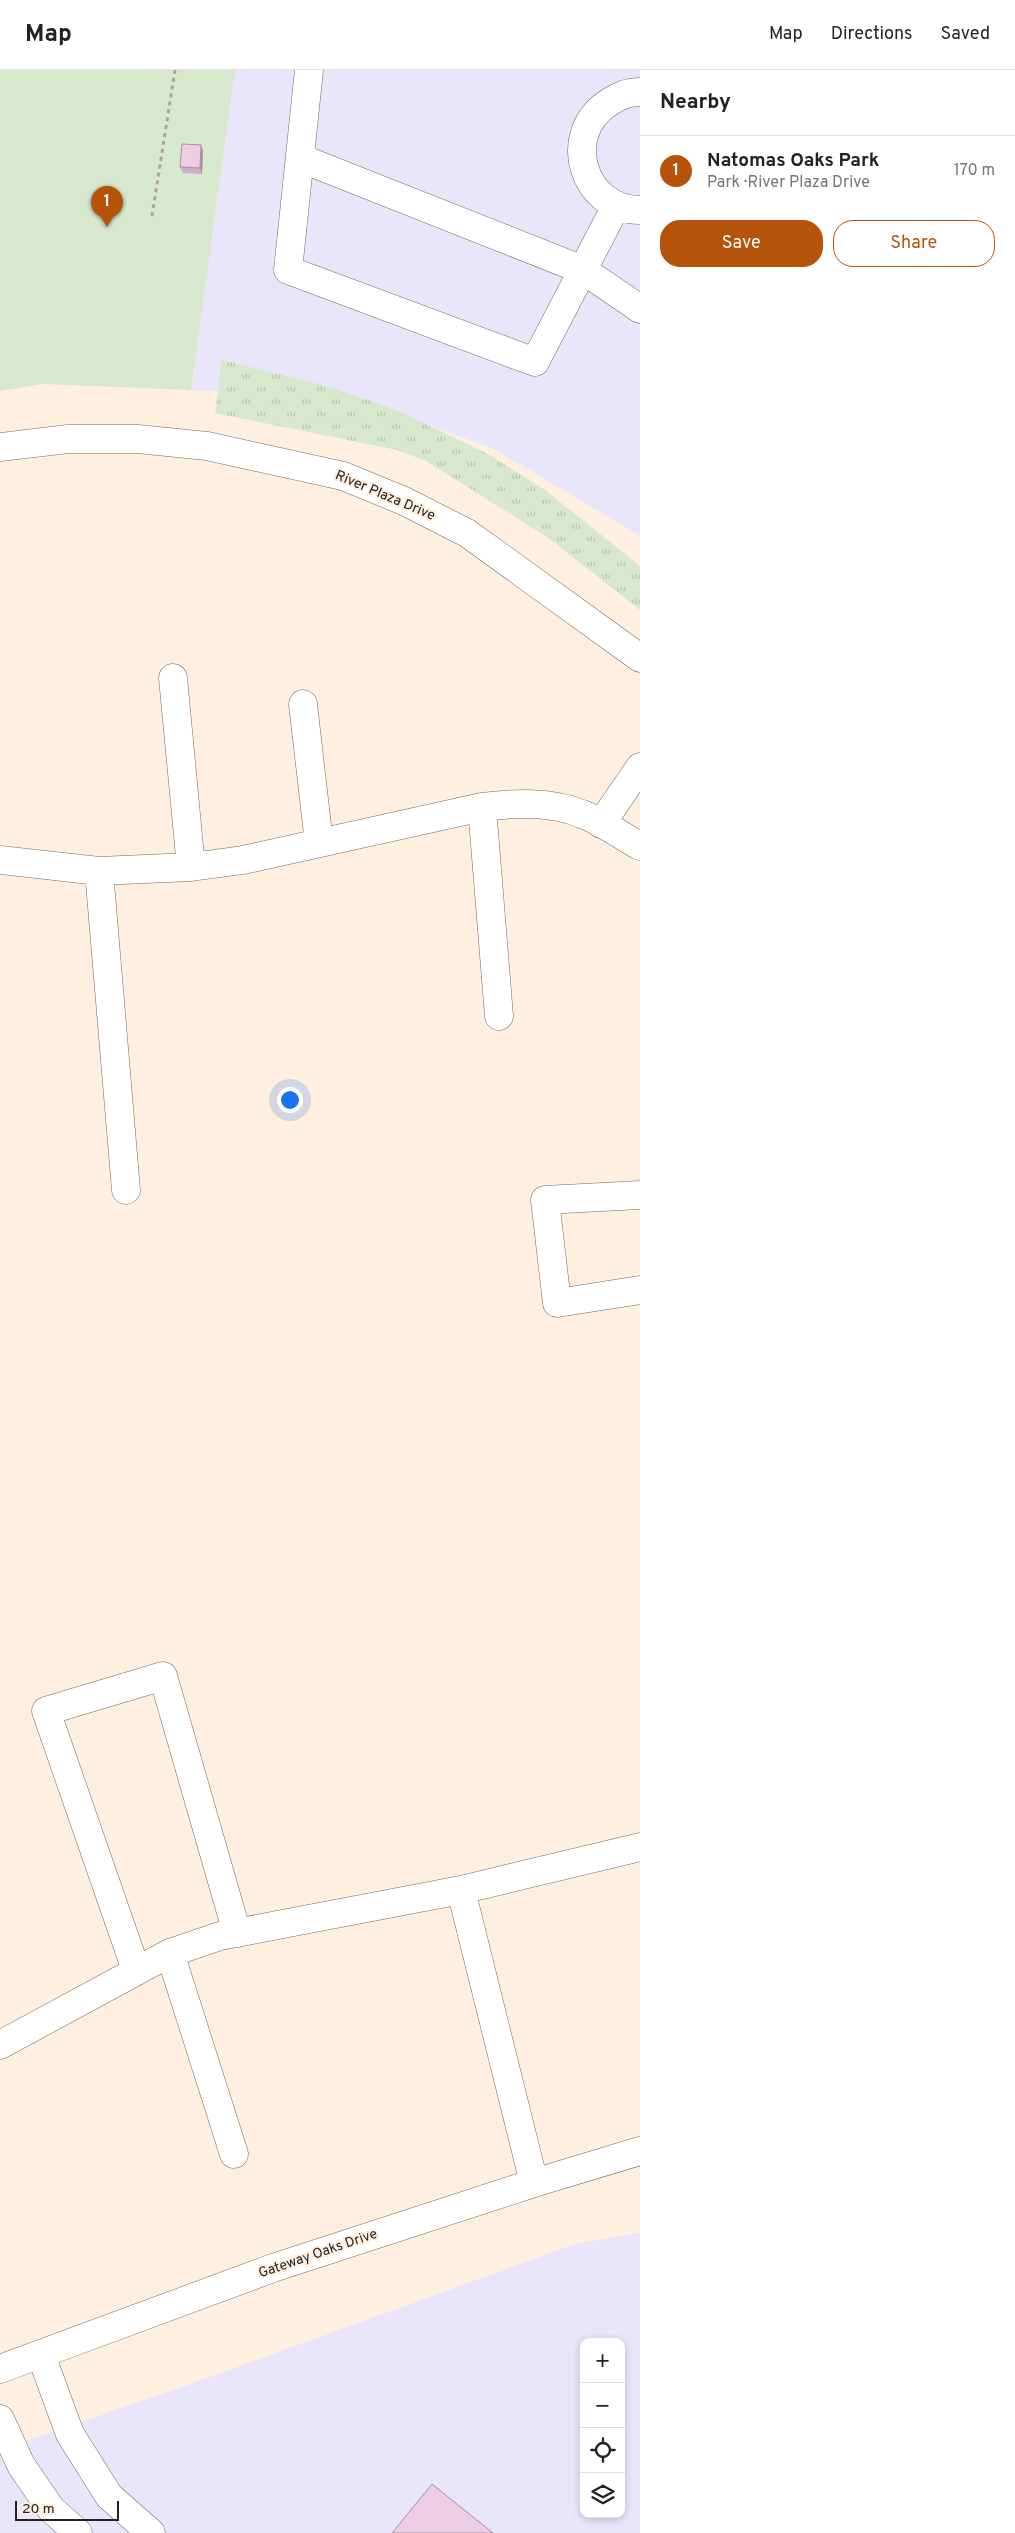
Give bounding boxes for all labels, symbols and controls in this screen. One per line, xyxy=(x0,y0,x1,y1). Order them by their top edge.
text: Map xyxy=(25,20,72,50)
text: Map xyxy=(769,23,803,46)
text: Directions xyxy=(831,23,913,46)
text: Saved xyxy=(941,23,990,46)
text: Nearby xyxy=(660,89,731,116)
text: Natomas Oaks Park xyxy=(707,149,879,173)
text: 1 xyxy=(673,161,679,181)
text: 170 m xyxy=(954,161,995,181)
text: Park · River Plaza Drive xyxy=(707,173,870,193)
pin: 1 xyxy=(91,186,123,227)
button: Save xyxy=(660,220,823,267)
button: Share xyxy=(833,220,995,267)
street label: River Plaza Drive xyxy=(332,467,438,525)
your location xyxy=(277,1087,303,1113)
street label: Gateway Oaks Drive xyxy=(256,2226,380,2282)
map controls xyxy=(580,2338,625,2518)
button: + xyxy=(580,2338,625,2383)
button: − xyxy=(580,2383,625,2428)
button: locate xyxy=(580,2428,625,2473)
button: layers xyxy=(580,2473,625,2518)
scale bar xyxy=(15,2498,119,2521)
text: 20 m xyxy=(22,2501,55,2518)

